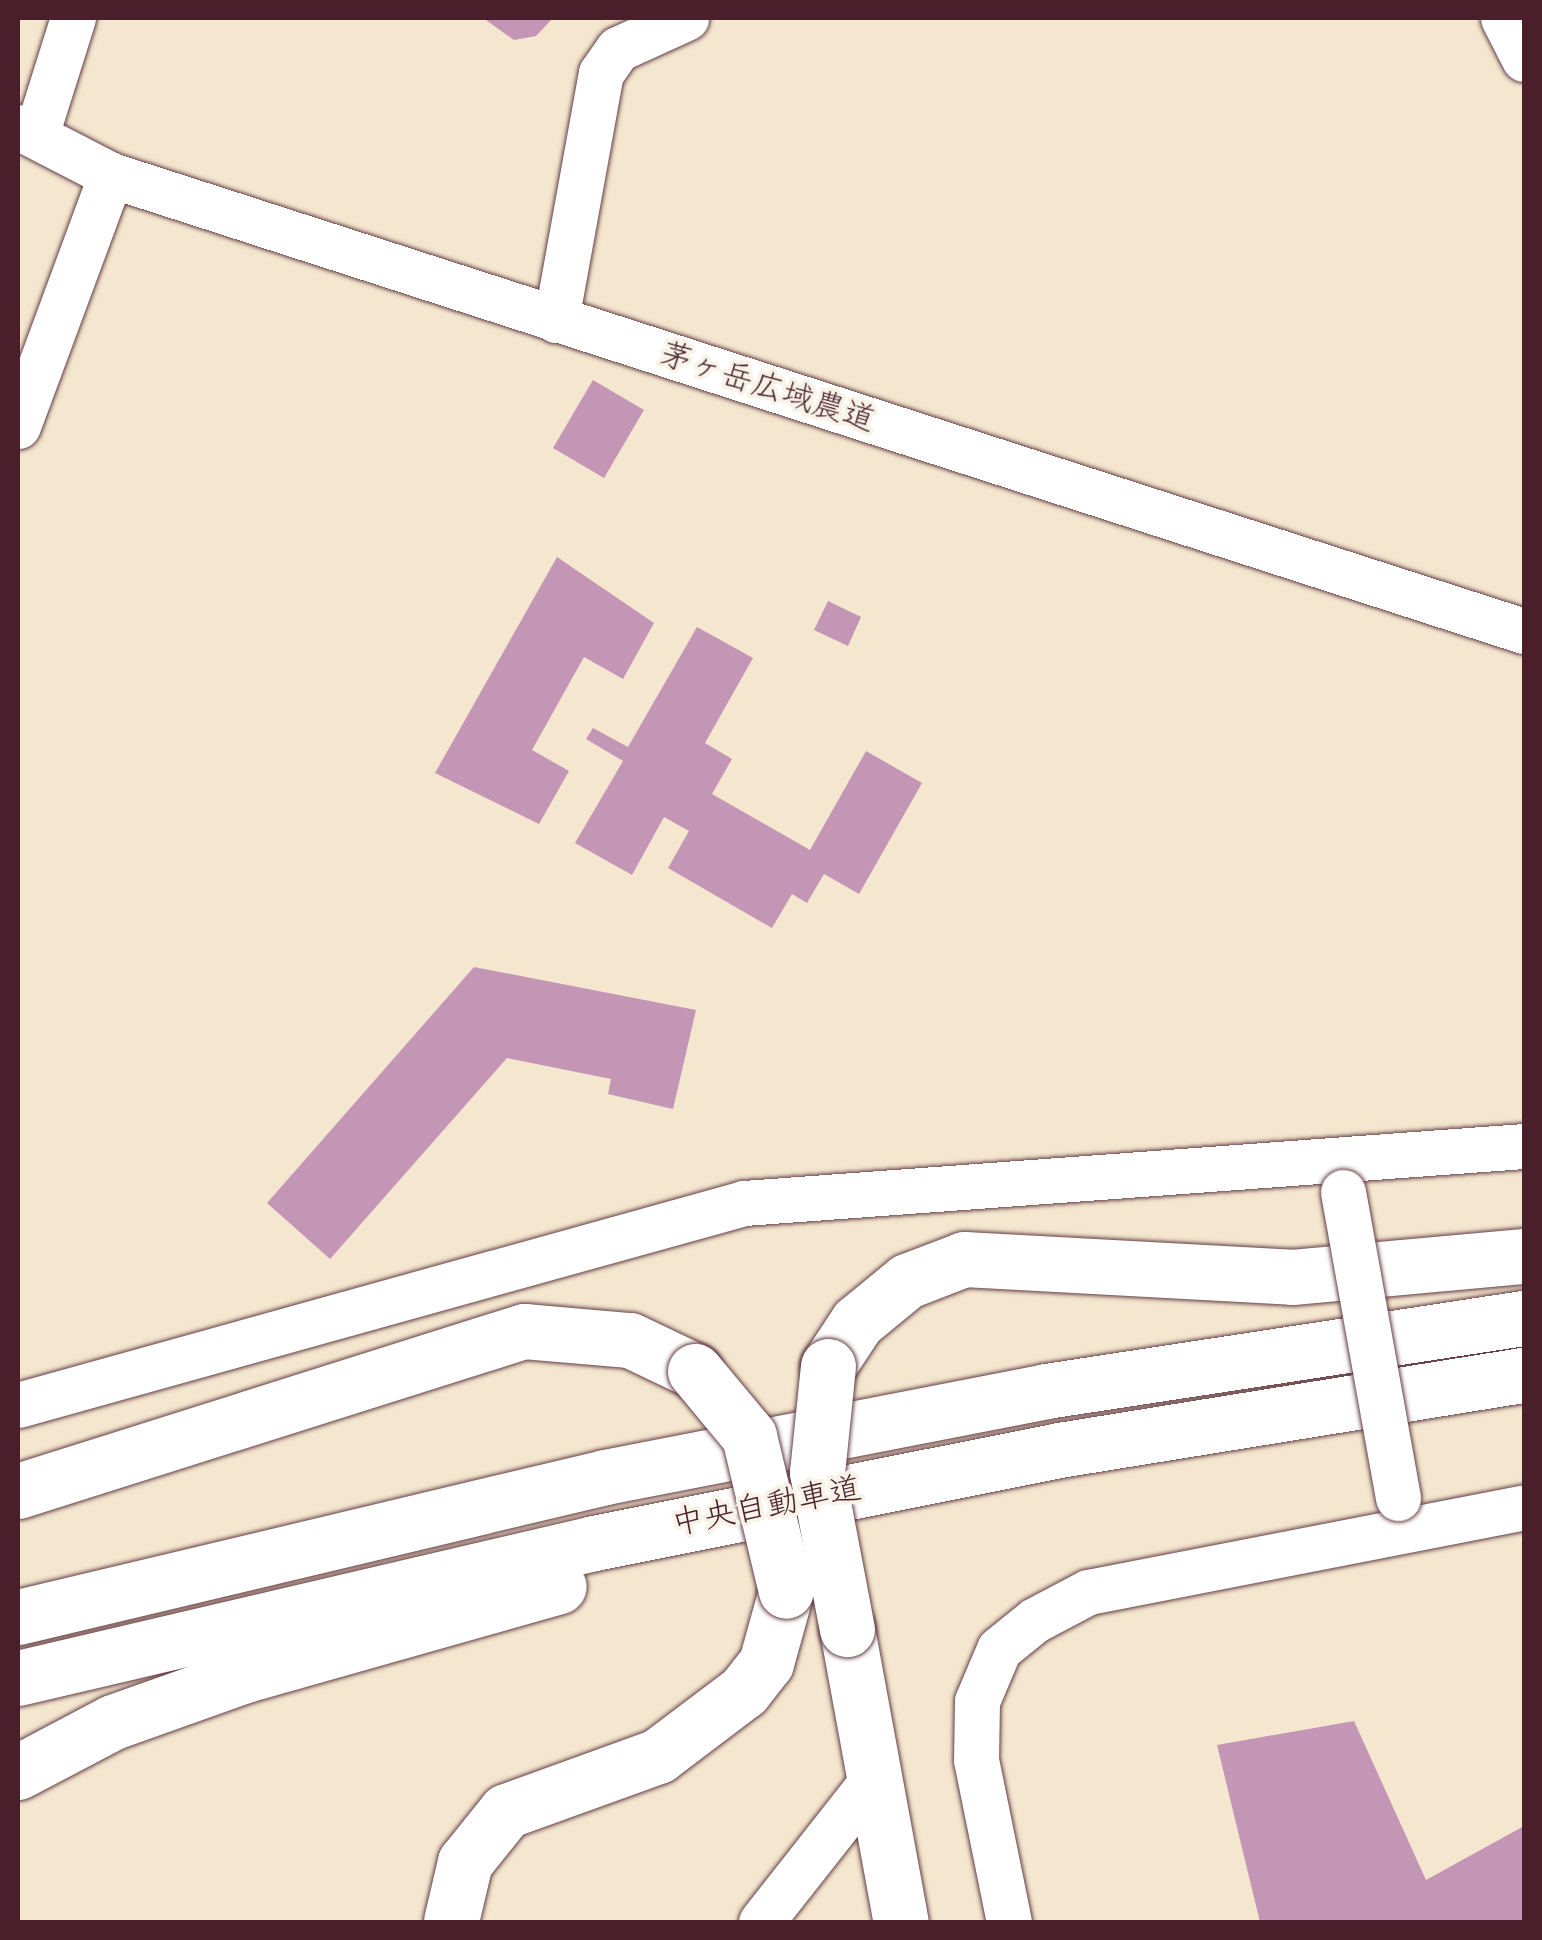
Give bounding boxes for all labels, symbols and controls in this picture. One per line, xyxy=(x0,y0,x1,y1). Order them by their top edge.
street label: 茅ヶ岳広域農道 xyxy=(655,336,879,442)
street label: 中央自動車道 xyxy=(669,1471,865,1545)

